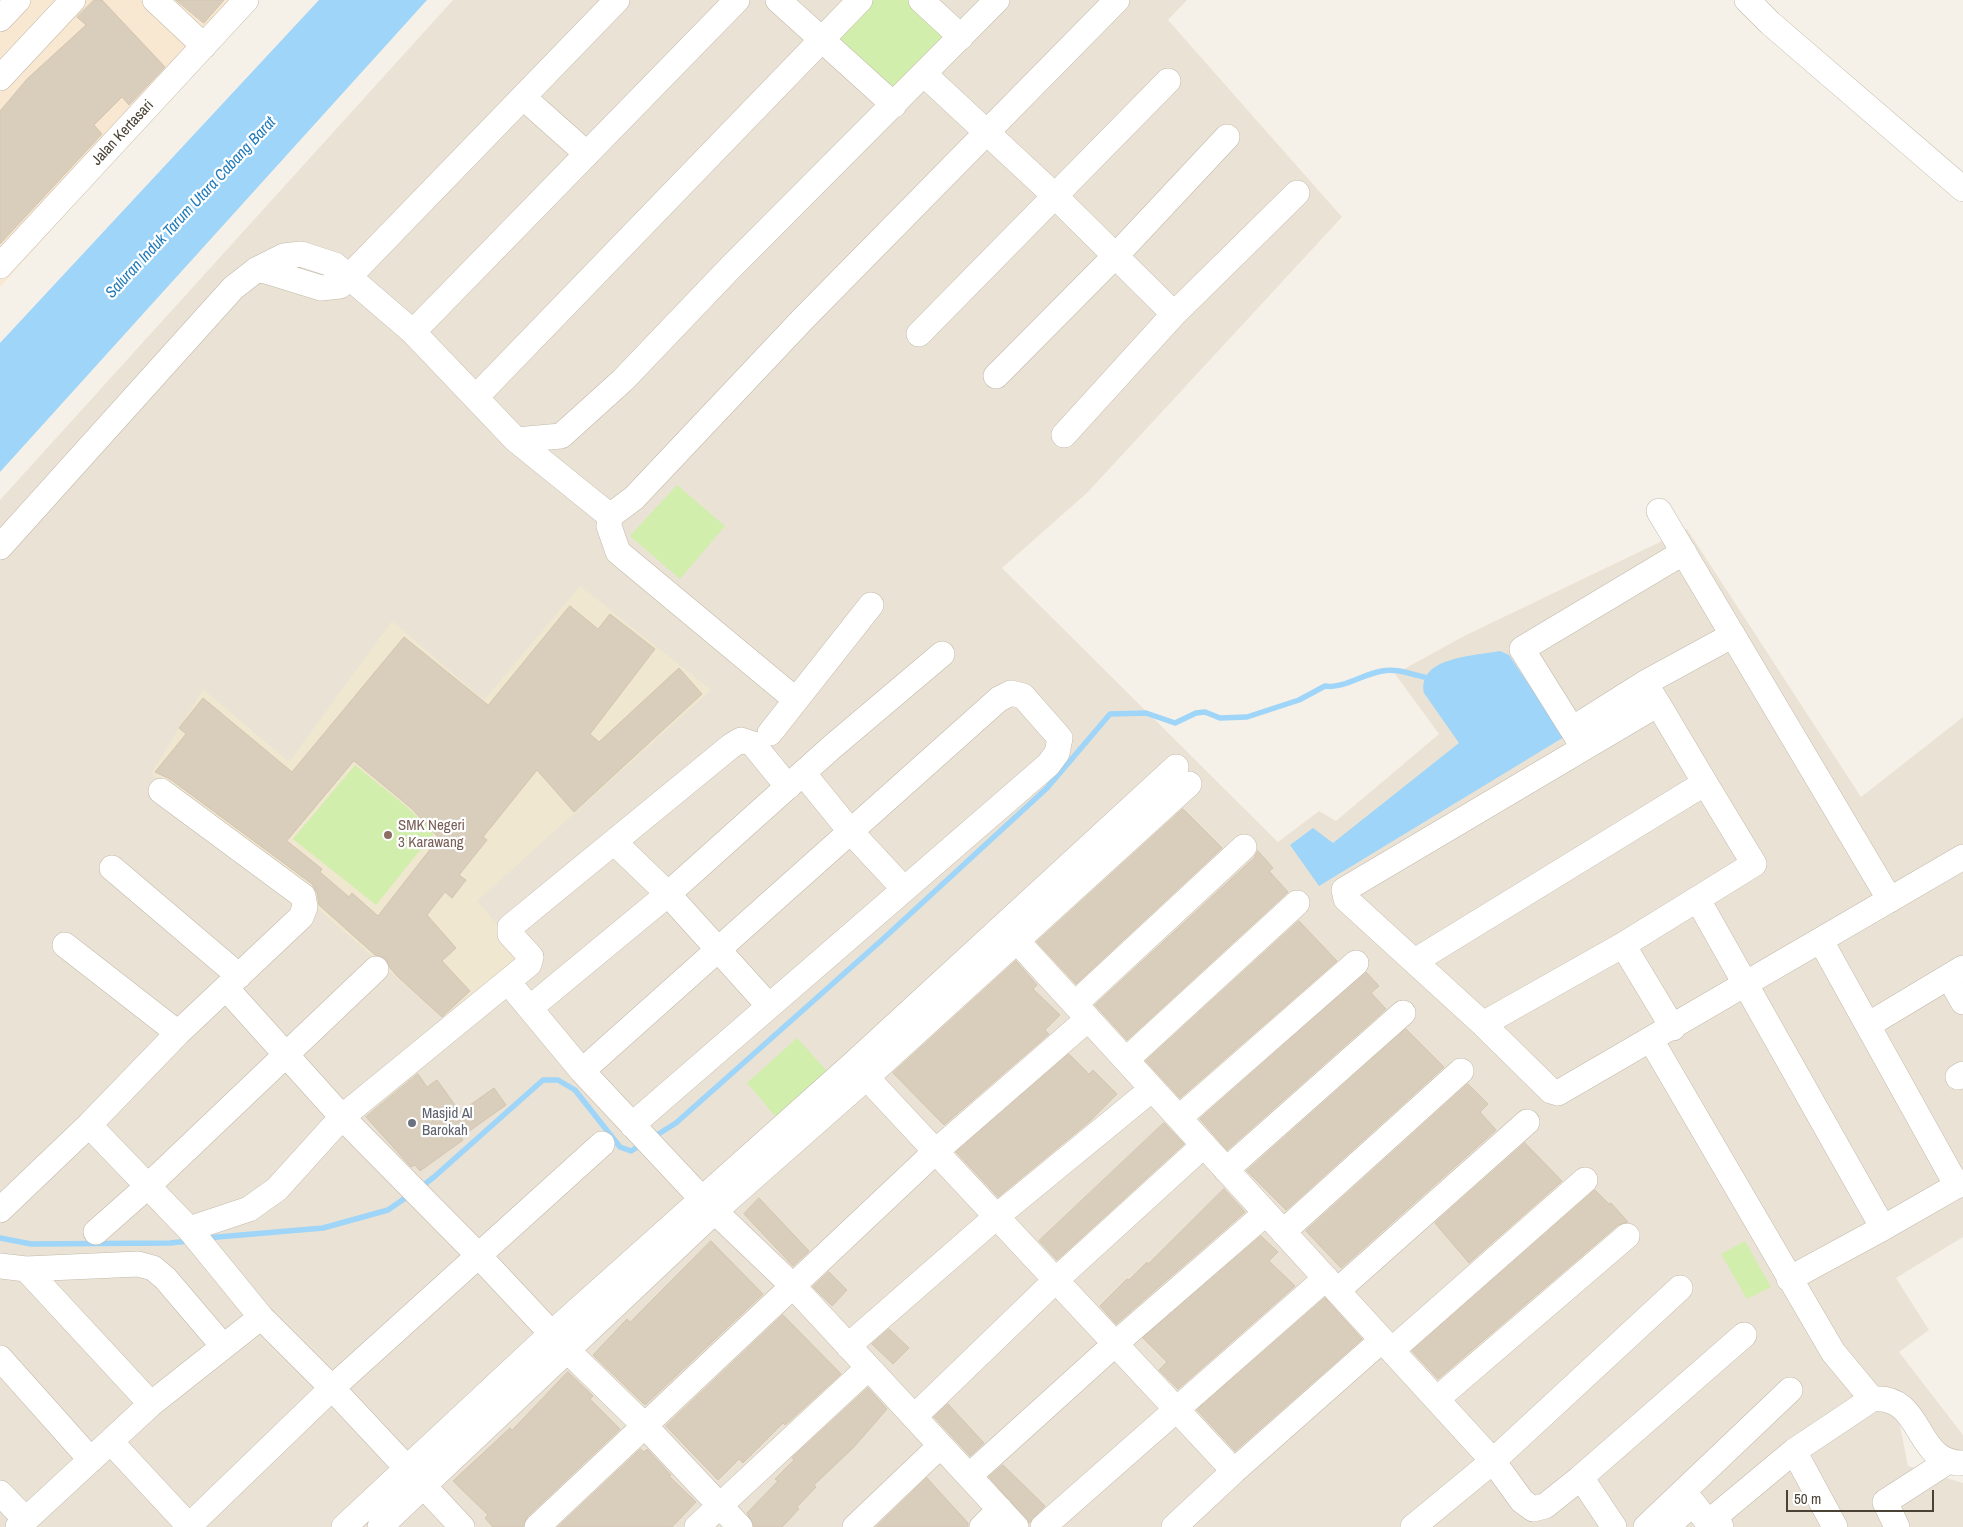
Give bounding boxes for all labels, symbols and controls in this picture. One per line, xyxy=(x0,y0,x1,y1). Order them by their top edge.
street label: Jalan Kertasari xyxy=(88,97,158,169)
water label: Saluran Induk Tarum Utara Cabang Barat xyxy=(102,113,280,303)
place label: SMK Negeri 3 Karawang xyxy=(398,817,465,852)
marker: SMK Negeri 3 Karawang xyxy=(382,829,394,841)
place label: Masjid Al Barokah xyxy=(422,1105,473,1140)
marker: Masjid Al Barokah xyxy=(406,1117,418,1129)
scale bar xyxy=(1788,1480,1936,1512)
text: 50 m xyxy=(1794,1488,1821,1509)

